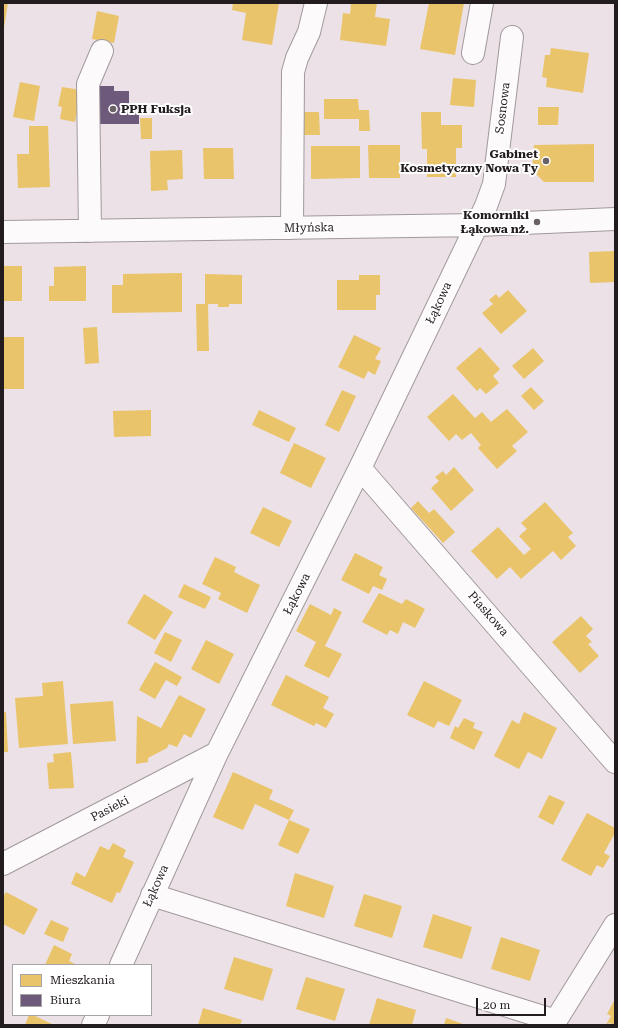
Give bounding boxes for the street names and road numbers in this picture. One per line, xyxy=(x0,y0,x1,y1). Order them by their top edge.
street label: Sosnowa xyxy=(493,81,513,135)
street label: Młyńska xyxy=(284,220,334,236)
street label: Łąkowa xyxy=(423,280,455,326)
street label: Łąkowa xyxy=(280,571,314,617)
street label: Piaskowa xyxy=(465,589,511,639)
street label: Pasieki xyxy=(88,793,132,825)
street label: Łąkowa xyxy=(140,863,172,909)

